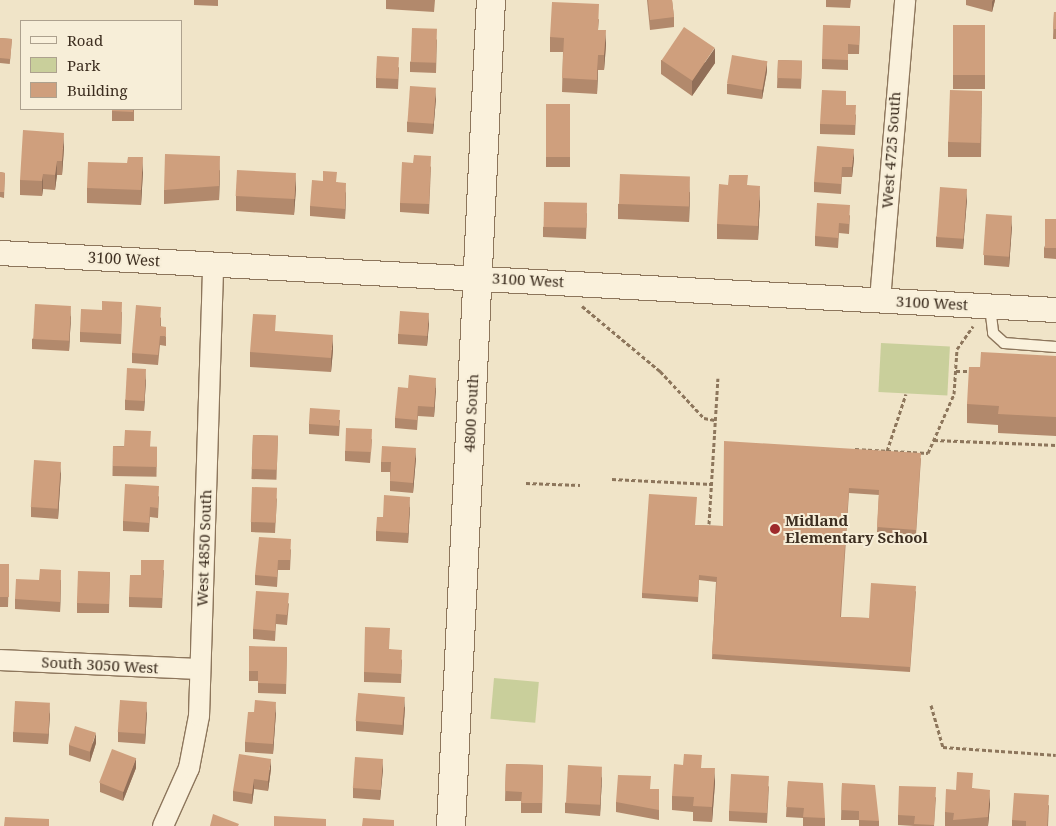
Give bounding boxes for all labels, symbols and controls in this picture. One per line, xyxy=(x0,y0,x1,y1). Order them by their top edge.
legend xyxy=(20,20,182,110)
text: Road xyxy=(67,30,103,50)
text: Park xyxy=(67,55,100,75)
text: Building xyxy=(67,80,128,100)
street label: West 4725 South xyxy=(878,91,904,209)
street label: 3100 West xyxy=(87,248,161,270)
street label: 3100 West xyxy=(491,269,565,291)
street label: 3100 West xyxy=(895,292,969,314)
street label: 4800 South xyxy=(460,373,482,453)
street label: West 4850 South xyxy=(193,489,215,607)
place label: Midland Elementary School xyxy=(785,511,928,546)
marker: Midland Elementary School xyxy=(769,523,781,535)
street label: South 3050 West xyxy=(41,653,159,677)

